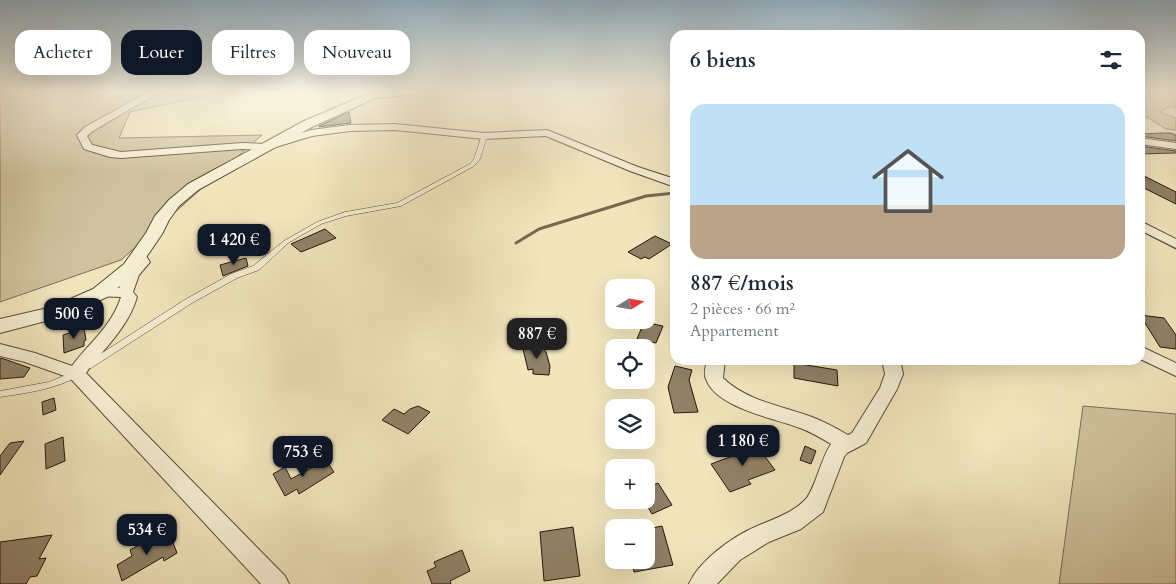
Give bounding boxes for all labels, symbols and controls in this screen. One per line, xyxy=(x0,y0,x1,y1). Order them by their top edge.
chip: Acheter xyxy=(15,30,111,75)
chip: Louer xyxy=(121,30,202,75)
chip: Filtres xyxy=(212,30,294,75)
chip: Nouveau xyxy=(304,30,410,75)
text: 6 biens xyxy=(690,46,756,75)
icon: filters xyxy=(1097,46,1125,74)
icon: home xyxy=(863,136,953,226)
pin: 1 420 € xyxy=(188,224,280,266)
text: 1 420 € xyxy=(209,229,259,251)
text: 887 €/mois xyxy=(690,269,794,298)
north arrow xyxy=(605,279,655,329)
map controls xyxy=(605,279,655,569)
pin: 500 € xyxy=(39,298,109,340)
text: 2 pièces · 66 m² xyxy=(690,298,795,320)
text: 500 € xyxy=(55,303,93,325)
pin: 887 € xyxy=(502,318,572,360)
text: Appartement xyxy=(690,320,778,342)
text: 887 € xyxy=(518,323,556,345)
button: locate xyxy=(605,339,655,389)
button: layers xyxy=(605,399,655,449)
pin: 1 180 € xyxy=(697,424,789,467)
text: 1 180 € xyxy=(718,430,768,452)
pin: 753 € xyxy=(268,436,338,478)
text: 753 € xyxy=(284,441,322,463)
button: + xyxy=(605,459,655,509)
pin: 534 € xyxy=(112,514,182,556)
text: 534 € xyxy=(128,519,166,541)
button: − xyxy=(605,519,655,569)

